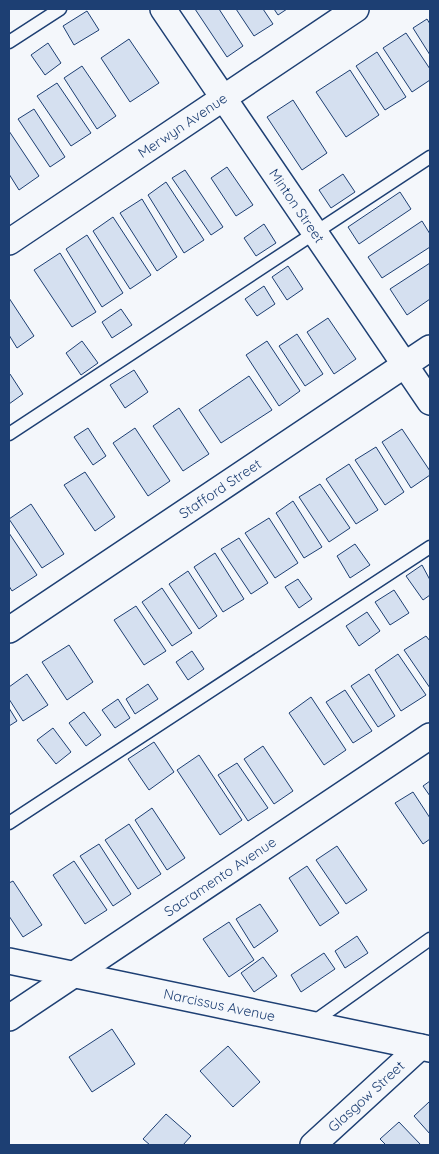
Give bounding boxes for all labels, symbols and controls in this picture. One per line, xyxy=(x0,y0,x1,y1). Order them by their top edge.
street label: Merwyn Avenue xyxy=(134,89,231,162)
street label: Minton Street xyxy=(265,165,329,247)
street label: Stafford Street xyxy=(175,454,265,523)
street label: Sacramento Avenue xyxy=(161,833,280,921)
street label: Narcissus Avenue xyxy=(162,985,277,1025)
street label: Glasgow Street xyxy=(324,1057,408,1136)

